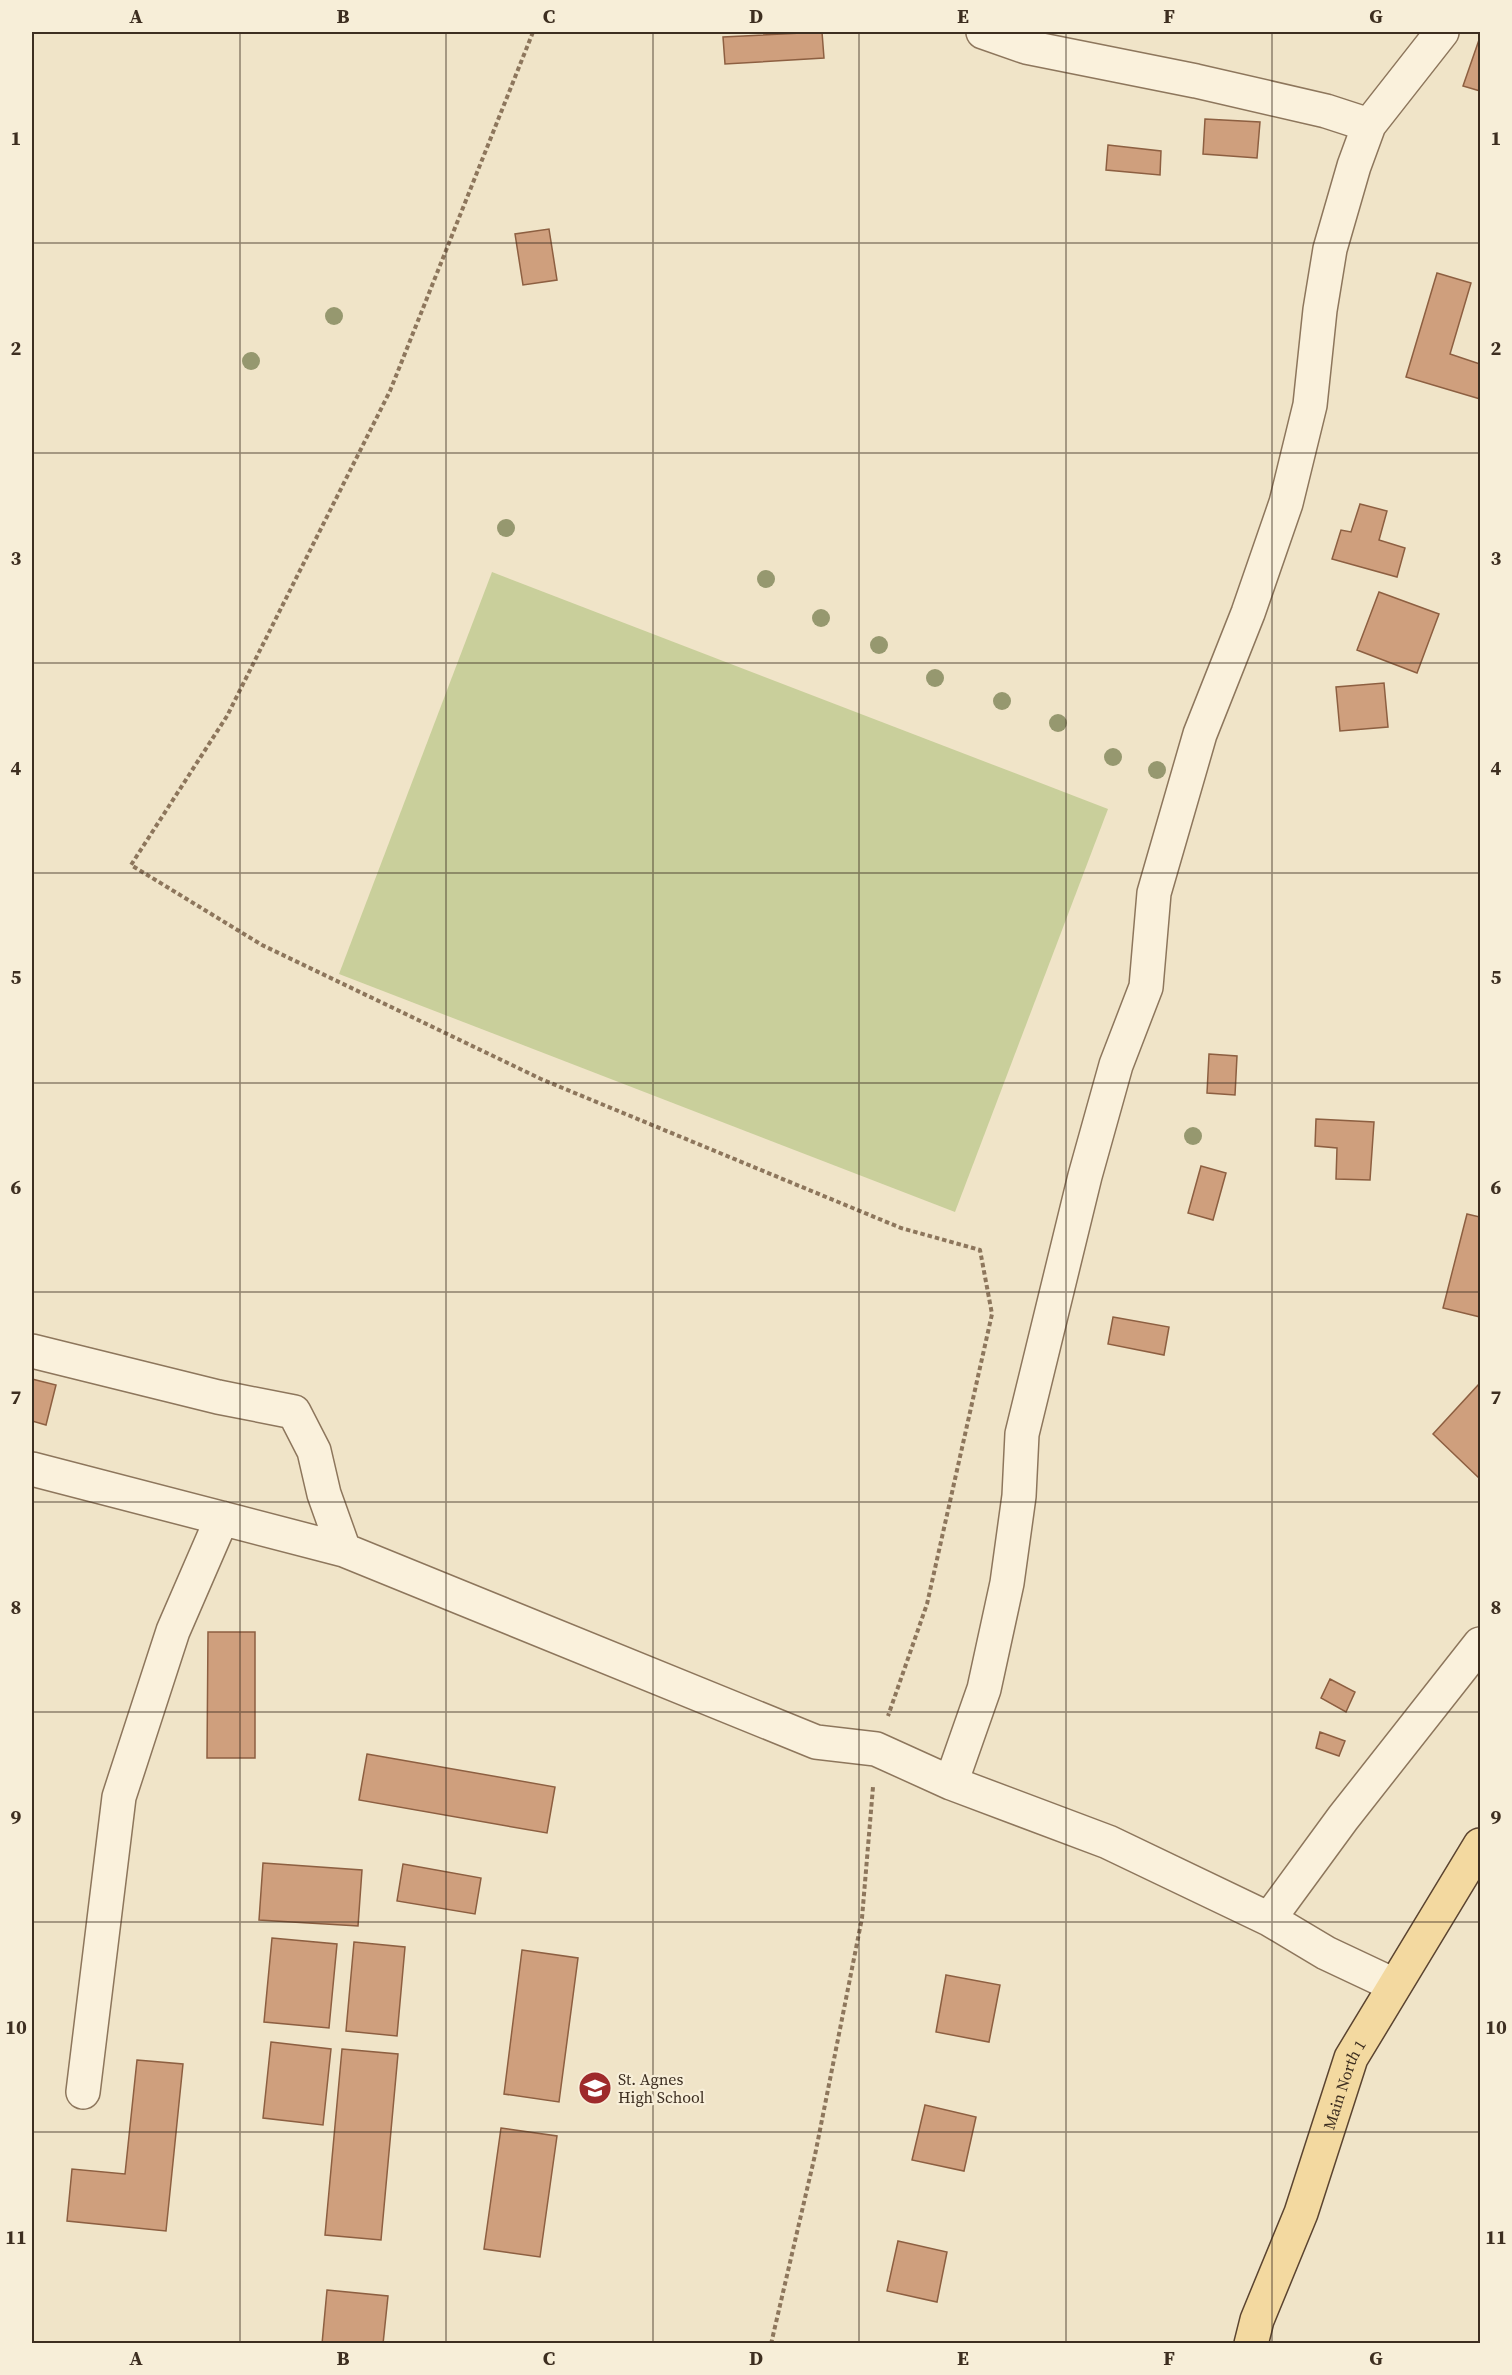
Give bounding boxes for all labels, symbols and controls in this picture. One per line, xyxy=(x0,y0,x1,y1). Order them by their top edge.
text: A xyxy=(129,2,143,30)
text: B xyxy=(336,2,350,30)
text: C xyxy=(543,2,555,30)
text: D xyxy=(749,2,763,30)
text: E xyxy=(957,2,969,30)
text: F xyxy=(1163,2,1175,30)
text: G xyxy=(1369,2,1383,30)
text: 1 xyxy=(11,124,21,152)
text: 1 xyxy=(1491,124,1501,152)
text: 2 xyxy=(11,334,22,362)
text: 2 xyxy=(1491,334,1502,362)
text: 3 xyxy=(11,544,22,572)
text: 3 xyxy=(1491,544,1502,572)
text: 4 xyxy=(11,754,22,782)
text: 4 xyxy=(1491,754,1502,782)
text: 5 xyxy=(11,963,22,991)
text: 5 xyxy=(1491,963,1502,991)
text: 6 xyxy=(11,1173,22,1201)
text: 6 xyxy=(1491,1173,1502,1201)
text: 7 xyxy=(11,1383,22,1411)
text: 7 xyxy=(1491,1383,1502,1411)
text: 8 xyxy=(11,1593,21,1621)
text: 8 xyxy=(1491,1593,1501,1621)
text: 9 xyxy=(11,1803,22,1831)
text: 9 xyxy=(1491,1803,1502,1831)
text: 10 xyxy=(5,2013,27,2041)
text: 10 xyxy=(1485,2013,1507,2041)
street label: Main North 1 xyxy=(1318,2035,1371,2132)
place label: St. Agnes High School xyxy=(618,2068,705,2108)
school or university icon: St. Agnes High School xyxy=(577,2070,613,2106)
text: 11 xyxy=(5,2223,27,2251)
text: 11 xyxy=(1485,2223,1507,2251)
text: A xyxy=(129,2344,143,2372)
text: B xyxy=(336,2344,350,2372)
text: C xyxy=(543,2344,555,2372)
text: D xyxy=(749,2344,763,2372)
text: E xyxy=(957,2344,969,2372)
text: F xyxy=(1163,2344,1175,2372)
text: G xyxy=(1369,2344,1383,2372)

